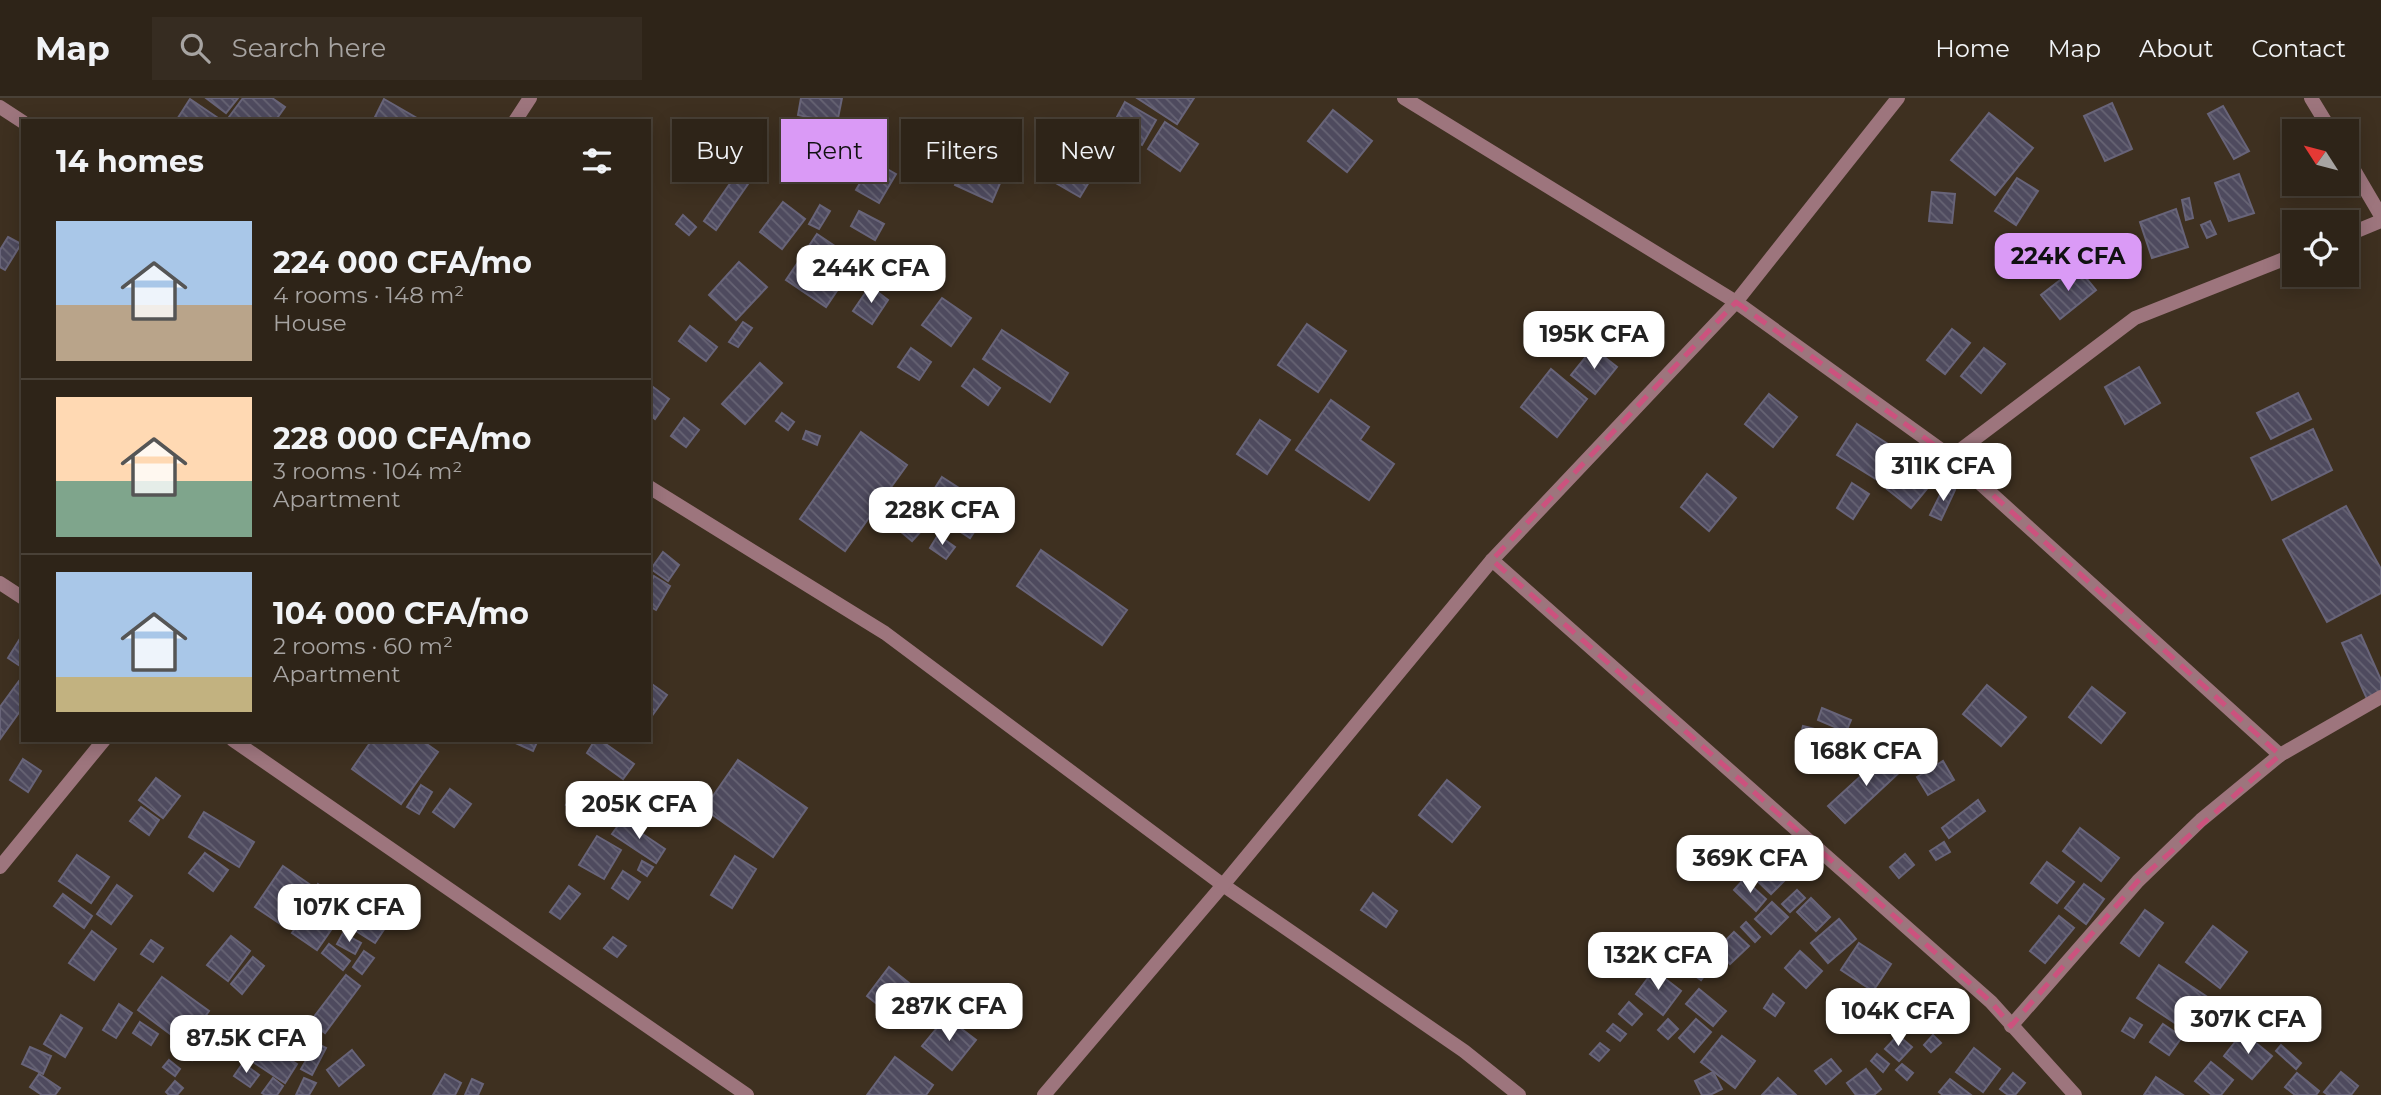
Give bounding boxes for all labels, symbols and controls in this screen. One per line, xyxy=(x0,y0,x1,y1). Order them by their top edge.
search box xyxy=(152,17,642,80)
text: Map xyxy=(35,28,110,68)
icon: search xyxy=(176,29,214,67)
text: Search here xyxy=(232,32,386,64)
text: Home xyxy=(1935,34,2010,63)
text: Map xyxy=(2048,34,2101,63)
text: About xyxy=(2139,34,2213,63)
text: Contact xyxy=(2251,34,2346,63)
chip: Buy xyxy=(672,119,767,182)
chip: Rent xyxy=(781,119,887,182)
chip: Filters xyxy=(901,119,1022,182)
chip: New xyxy=(1036,119,1139,182)
north arrow xyxy=(2282,119,2359,196)
map controls xyxy=(2282,119,2359,287)
icon: filters xyxy=(578,142,616,180)
text: 14 homes xyxy=(56,143,204,180)
button: locate xyxy=(2282,210,2359,287)
pin: 224K CFA xyxy=(1996,234,2140,293)
text: 224K CFA xyxy=(2011,242,2125,270)
text: 224 000 CFA/mo xyxy=(273,244,532,281)
pin: 244K CFA xyxy=(799,246,943,305)
icon: home xyxy=(112,249,196,333)
text: 244K CFA xyxy=(813,254,929,282)
text: 4 rooms · 148 m² xyxy=(273,281,464,309)
text: House xyxy=(273,309,347,337)
pin: 195K CFA xyxy=(1522,312,1666,371)
text: 195K CFA xyxy=(1539,320,1649,348)
text: 228 000 CFA/mo xyxy=(273,420,531,457)
icon: home xyxy=(112,425,196,509)
pin: 311K CFA xyxy=(1871,444,2015,503)
text: 311K CFA xyxy=(1891,452,1995,480)
text: 3 rooms · 104 m² xyxy=(273,457,462,485)
text: Apartment xyxy=(273,485,401,513)
pin: 228K CFA xyxy=(870,488,1014,547)
text: 228K CFA xyxy=(885,496,999,524)
text: 104 000 CFA/mo xyxy=(273,595,529,632)
icon: home xyxy=(112,600,196,684)
text: 2 rooms · 60 m² xyxy=(273,632,453,660)
text: Apartment xyxy=(273,660,401,688)
pin: 168K CFA xyxy=(1794,728,1938,788)
text: 168K CFA xyxy=(1811,737,1921,765)
pin: 205K CFA xyxy=(567,782,711,841)
text: 205K CFA xyxy=(582,790,696,818)
pin: 369K CFA xyxy=(1678,836,1822,895)
text: 369K CFA xyxy=(1693,844,1807,872)
pin: 107K CFA xyxy=(277,884,421,944)
text: 107K CFA xyxy=(294,893,404,921)
pin: 132K CFA xyxy=(1586,932,1730,992)
text: 132K CFA xyxy=(1604,941,1712,969)
pin: 287K CFA xyxy=(877,984,1021,1043)
pin: 104K CFA xyxy=(1826,988,1970,1048)
text: 287K CFA xyxy=(892,992,1006,1020)
pin: 307K CFA xyxy=(2176,996,2320,1056)
text: 104K CFA xyxy=(1842,997,1954,1025)
text: 307K CFA xyxy=(2190,1005,2306,1033)
pin: 87.5K CFA xyxy=(166,1016,326,1075)
text: 87.5K CFA xyxy=(186,1024,306,1052)

